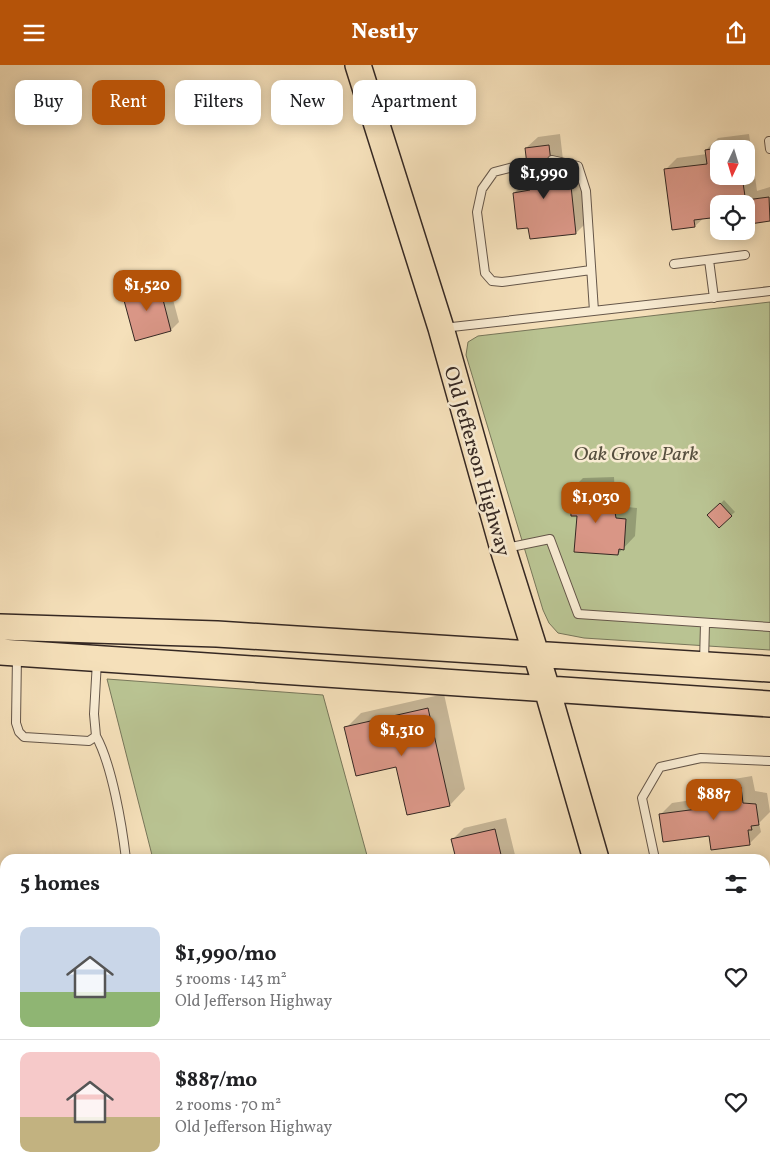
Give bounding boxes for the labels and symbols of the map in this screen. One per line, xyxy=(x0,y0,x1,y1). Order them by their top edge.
north arrow xyxy=(710,140,755,185)
pin: $1,990 xyxy=(503,157,585,200)
pin: $1,520 xyxy=(106,269,188,312)
street label: Old Jefferson Highway xyxy=(436,363,517,560)
park label: Oak Grove Park xyxy=(574,441,698,469)
pin: $1,030 xyxy=(555,481,637,524)
pin: $1,310 xyxy=(361,715,443,757)
pin: $887 xyxy=(684,779,744,821)

